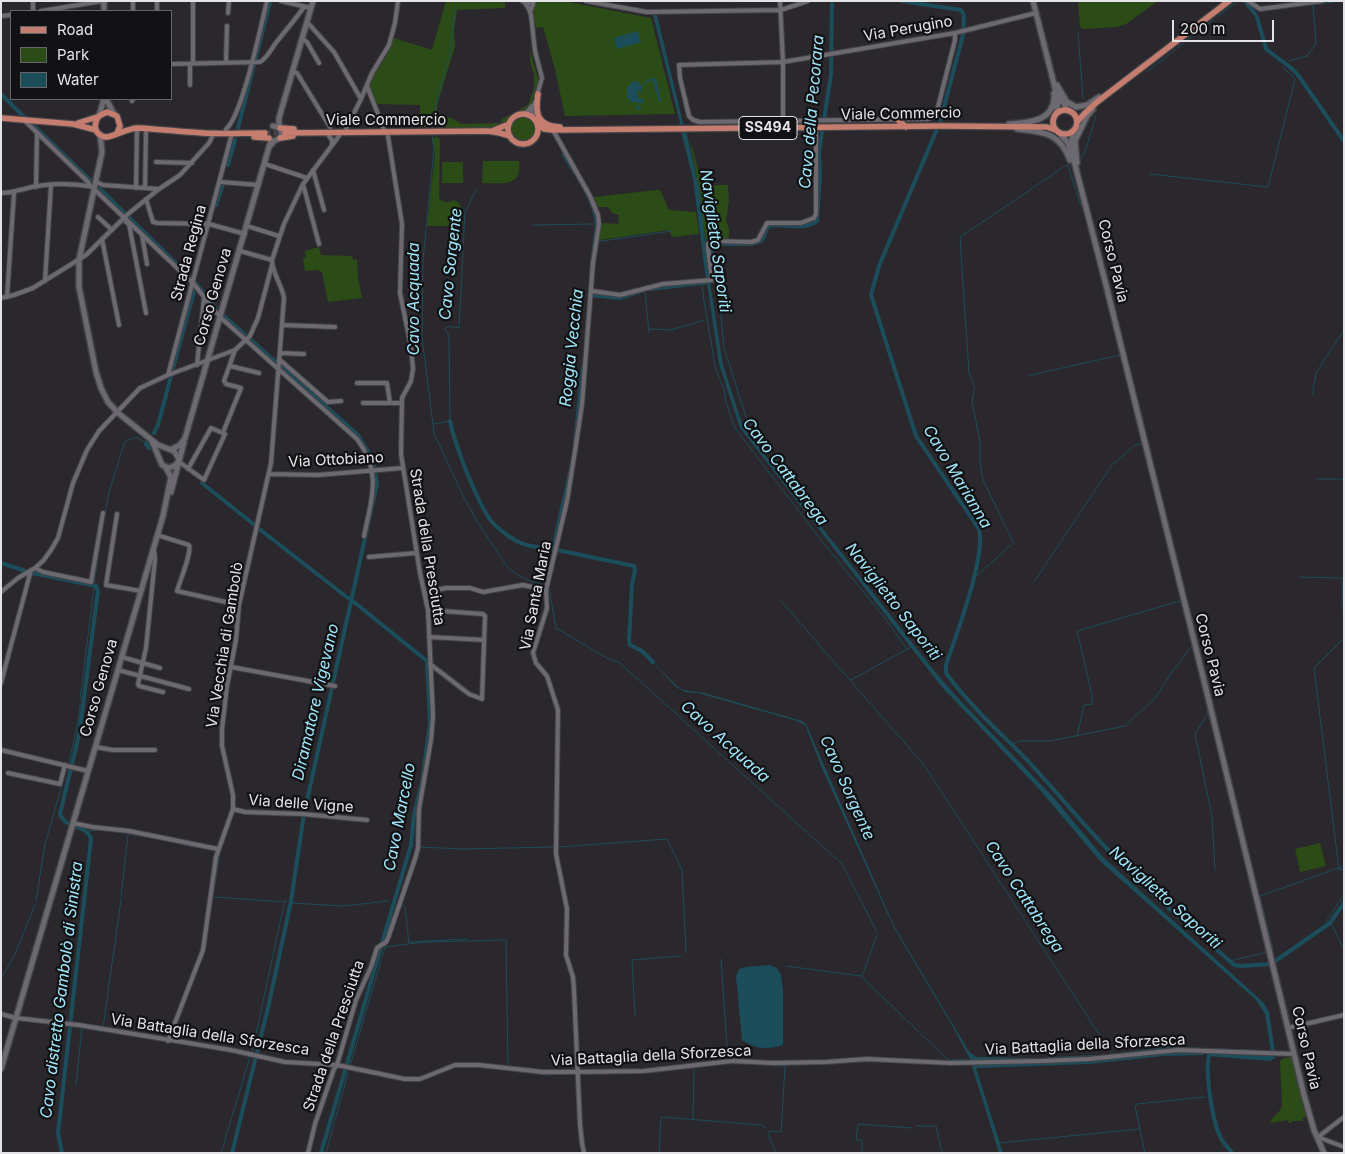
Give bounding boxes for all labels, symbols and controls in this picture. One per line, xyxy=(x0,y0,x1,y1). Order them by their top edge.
legend xyxy=(10,10,172,100)
scale bar xyxy=(1175,10,1278,42)
street label: Via Perugino xyxy=(862,12,954,46)
text: 200 m xyxy=(1180,19,1225,38)
text: Road xyxy=(57,20,93,39)
water label: Cavo della Pecorara xyxy=(796,34,828,190)
text: Park xyxy=(57,45,89,64)
text: Water xyxy=(57,70,99,89)
street label: Viale Commercio xyxy=(841,104,961,124)
street label: Viale Commercio xyxy=(326,111,446,129)
road number: SS494 xyxy=(739,116,797,140)
water label: Naviglietto Saporiti xyxy=(695,168,735,314)
street label: Strada Regina xyxy=(168,203,210,303)
water label: Cavo Sorgente xyxy=(436,207,466,321)
street label: Corso Pavia xyxy=(1094,218,1132,304)
water label: Cavo Acquada xyxy=(404,243,424,355)
street label: Corso Genova xyxy=(190,246,236,348)
water label: Roggia Vecchia xyxy=(556,288,588,408)
water label: Cavo Cattabrega xyxy=(738,414,832,530)
water label: Cavo Marianna xyxy=(919,422,995,532)
street label: Via Ottobiano xyxy=(288,449,384,471)
street label: Strada della Presciutta xyxy=(406,467,448,627)
water label: Naviglietto Saporiti xyxy=(841,539,945,665)
street label: Via Santa Maria xyxy=(517,540,555,652)
street label: Via Vecchia di Gambolò xyxy=(203,561,247,729)
street label: Corso Pavia xyxy=(1191,612,1229,698)
water label: Diramatore Vigevano xyxy=(289,622,343,782)
street label: Corso Genova xyxy=(76,637,122,739)
water label: Cavo Acquada xyxy=(677,697,773,787)
water label: Cavo Sorgente xyxy=(815,733,879,843)
water label: Cavo Marcello xyxy=(380,761,420,873)
street label: Via delle Vigne xyxy=(248,791,354,817)
water label: Cavo Cattabrega xyxy=(981,837,1067,957)
water label: Naviglietto Saporiti xyxy=(1105,843,1225,953)
water label: Cavo distretto Gambolò di Sinistra xyxy=(37,861,87,1119)
street label: Strada della Presciutta xyxy=(300,958,368,1114)
street label: Corso Pavia xyxy=(1288,1005,1324,1091)
street label: Via Battaglia della Sforzesca xyxy=(109,1010,311,1060)
street label: Via Battaglia della Sforzesca xyxy=(984,1031,1186,1059)
street label: Via Battaglia della Sforzesca xyxy=(550,1042,752,1070)

